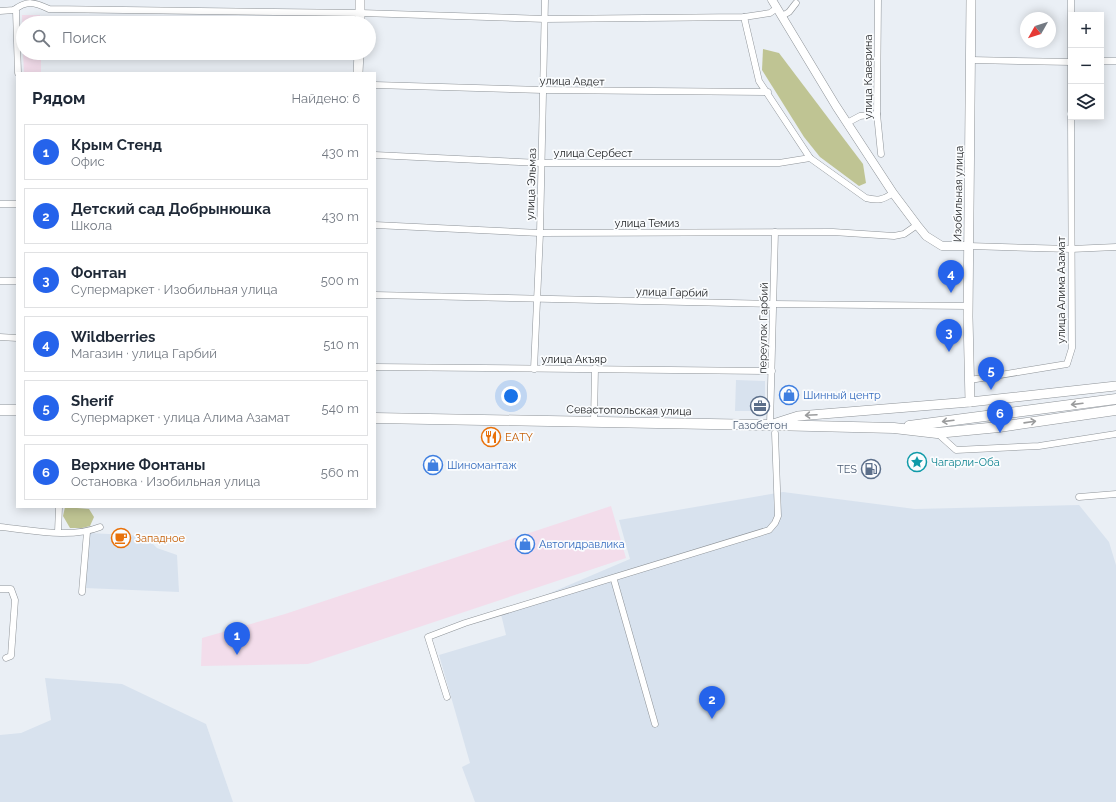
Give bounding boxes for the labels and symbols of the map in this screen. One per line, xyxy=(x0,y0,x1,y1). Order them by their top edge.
north arrow xyxy=(1020,12,1056,48)
street label: улица Каверина xyxy=(862,35,875,119)
street label: улица Авдет xyxy=(539,74,605,89)
street label: Изобильная улица xyxy=(951,146,966,242)
street label: улица Сербест xyxy=(553,147,633,160)
street label: улица Эльмаз xyxy=(524,148,539,220)
street label: улица Темиз xyxy=(615,217,679,230)
street label: улица Алима Азамат xyxy=(1055,236,1068,344)
pin: 4 xyxy=(938,260,964,293)
street label: переулок Гарбий xyxy=(756,282,771,374)
street label: улица Гарбий xyxy=(636,285,708,300)
pin: 3 xyxy=(936,319,962,352)
street label: улица Акъяр xyxy=(541,353,607,366)
pin: 5 xyxy=(978,357,1004,390)
shop icon: Шинный центр xyxy=(778,384,800,406)
your location xyxy=(501,386,521,406)
place label: Шинный центр xyxy=(803,389,881,402)
office icon: Газобетон xyxy=(749,395,771,417)
pin: 6 xyxy=(987,400,1013,433)
one-way arrow xyxy=(1071,400,1084,408)
street label: Севастопольская улица xyxy=(566,403,692,418)
one-way arrow xyxy=(805,412,818,419)
one-way arrow xyxy=(942,417,955,425)
one-way arrow xyxy=(1023,418,1036,426)
place label: Газобетон xyxy=(733,419,787,432)
restaurant icon: EАTY xyxy=(480,426,502,448)
place label: EАTY xyxy=(505,431,533,444)
place icon: Чагарли-Оба xyxy=(906,451,928,473)
shop icon: Шиномантаж xyxy=(422,454,444,476)
place label: Чагарли-Оба xyxy=(931,456,1000,469)
fuel station icon: TES xyxy=(860,458,882,480)
place label: Шиномантаж xyxy=(447,459,517,472)
place label: TES xyxy=(837,463,857,476)
cafe icon: Западное xyxy=(110,527,132,549)
place label: Западное xyxy=(135,532,186,545)
shop icon: Автогидравлика xyxy=(514,533,536,555)
place label: Автогидравлика xyxy=(539,538,625,551)
pin: 1 xyxy=(224,622,250,655)
pin: 2 xyxy=(699,686,725,719)

